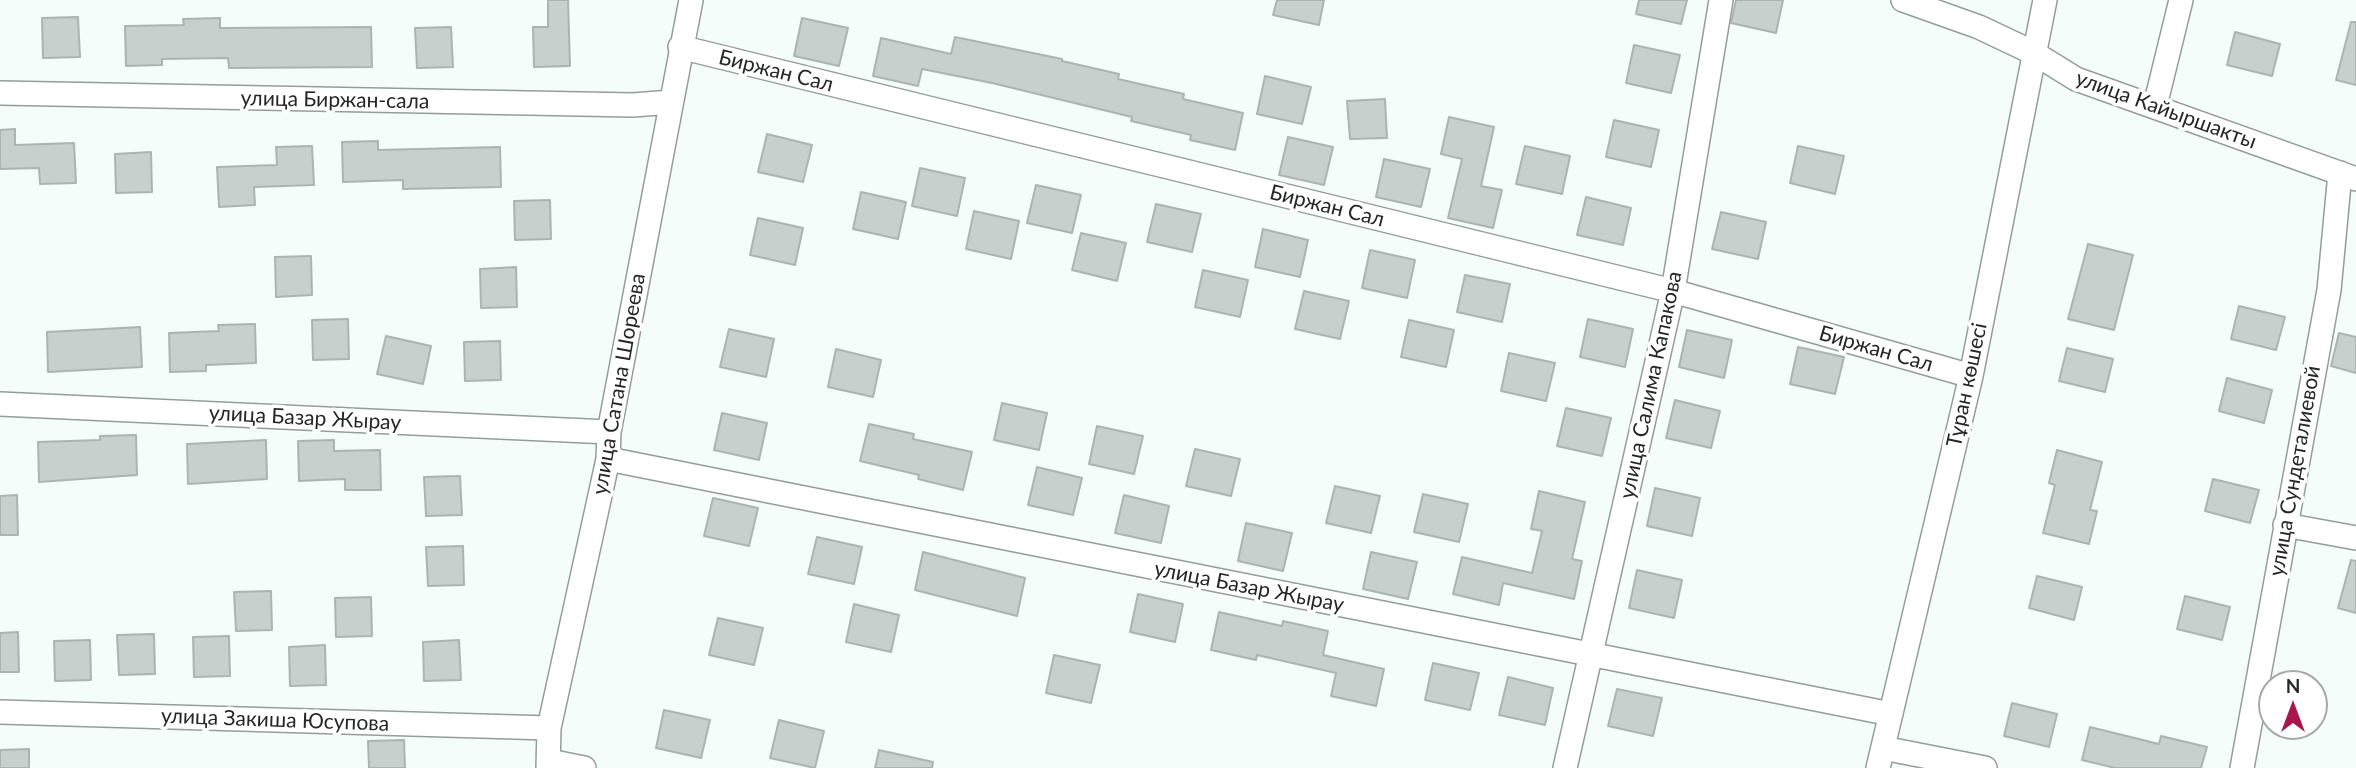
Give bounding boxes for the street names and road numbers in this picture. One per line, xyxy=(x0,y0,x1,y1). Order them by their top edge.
street label: Биржан Сал xyxy=(716,45,836,97)
street label: улица Кайыршакты xyxy=(2072,66,2260,154)
street label: улица Биржан-сала xyxy=(240,86,430,114)
street label: Биржан Сал xyxy=(1267,180,1387,232)
street label: улица Салима Капакова xyxy=(1615,269,1687,501)
street label: улица Сатана Шореева xyxy=(587,271,651,497)
street label: Тұран көшесі xyxy=(1942,320,1992,450)
street label: Биржан Сал xyxy=(1816,321,1936,377)
street label: улица Сундеталиевой xyxy=(2264,364,2326,578)
street label: улица Базар Жырау xyxy=(208,400,402,436)
street label: улица Базар Жырау xyxy=(1152,556,1346,618)
street label: улица Закиша Юсупова xyxy=(160,703,390,737)

